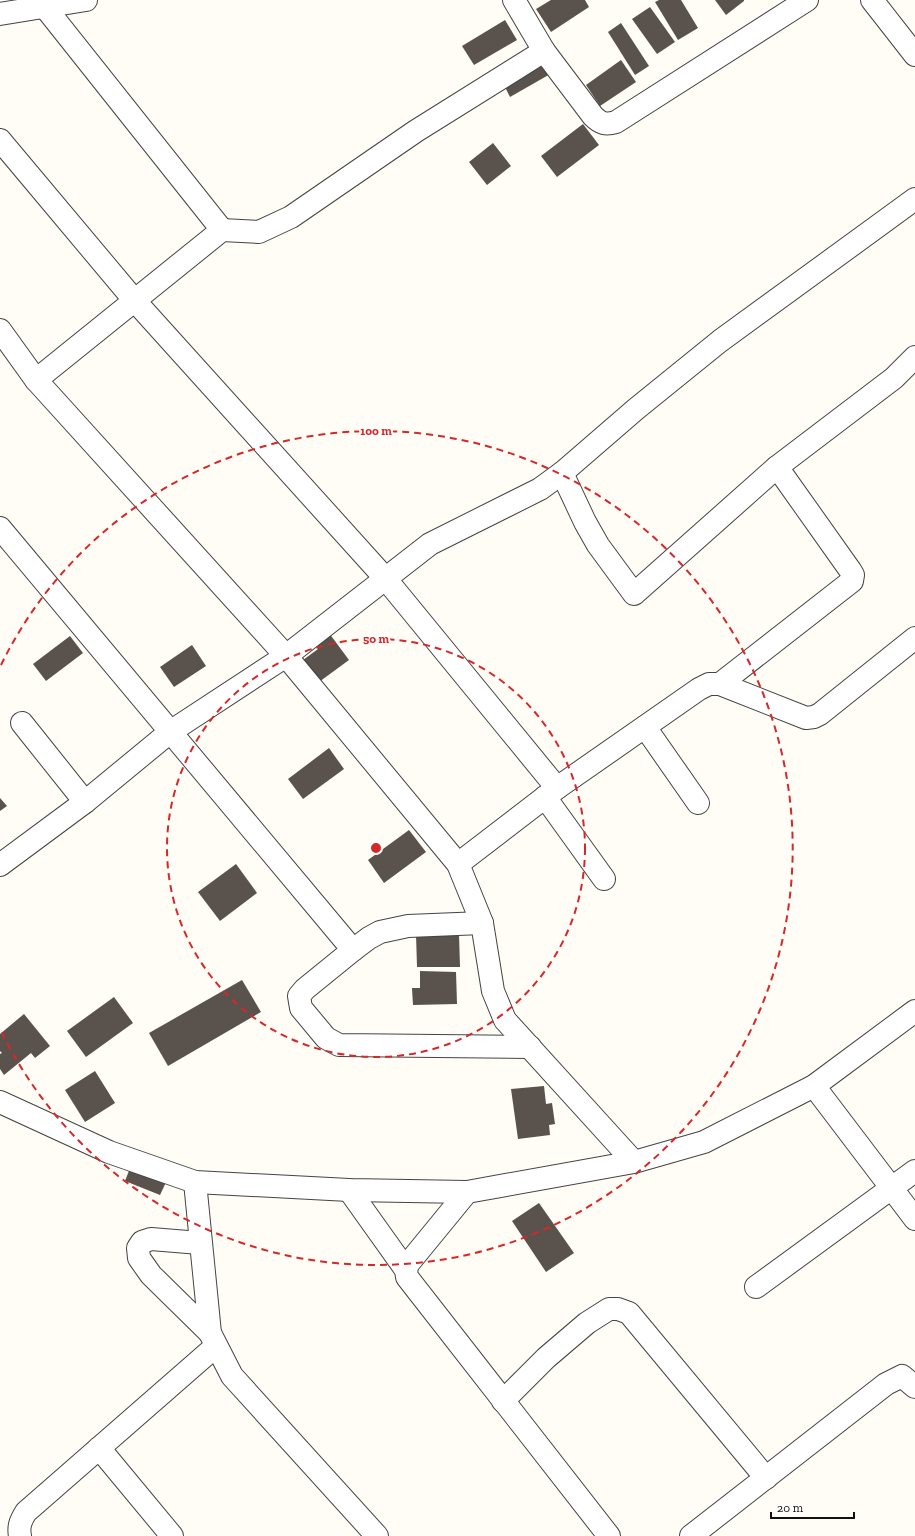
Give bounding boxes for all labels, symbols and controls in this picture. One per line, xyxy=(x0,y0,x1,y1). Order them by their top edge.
text: 100 m xyxy=(360,424,392,438)
text: 50 m xyxy=(363,632,389,646)
centre of rings xyxy=(369,841,383,855)
scale bar xyxy=(771,1494,854,1520)
text: 20 m xyxy=(777,1501,804,1515)

